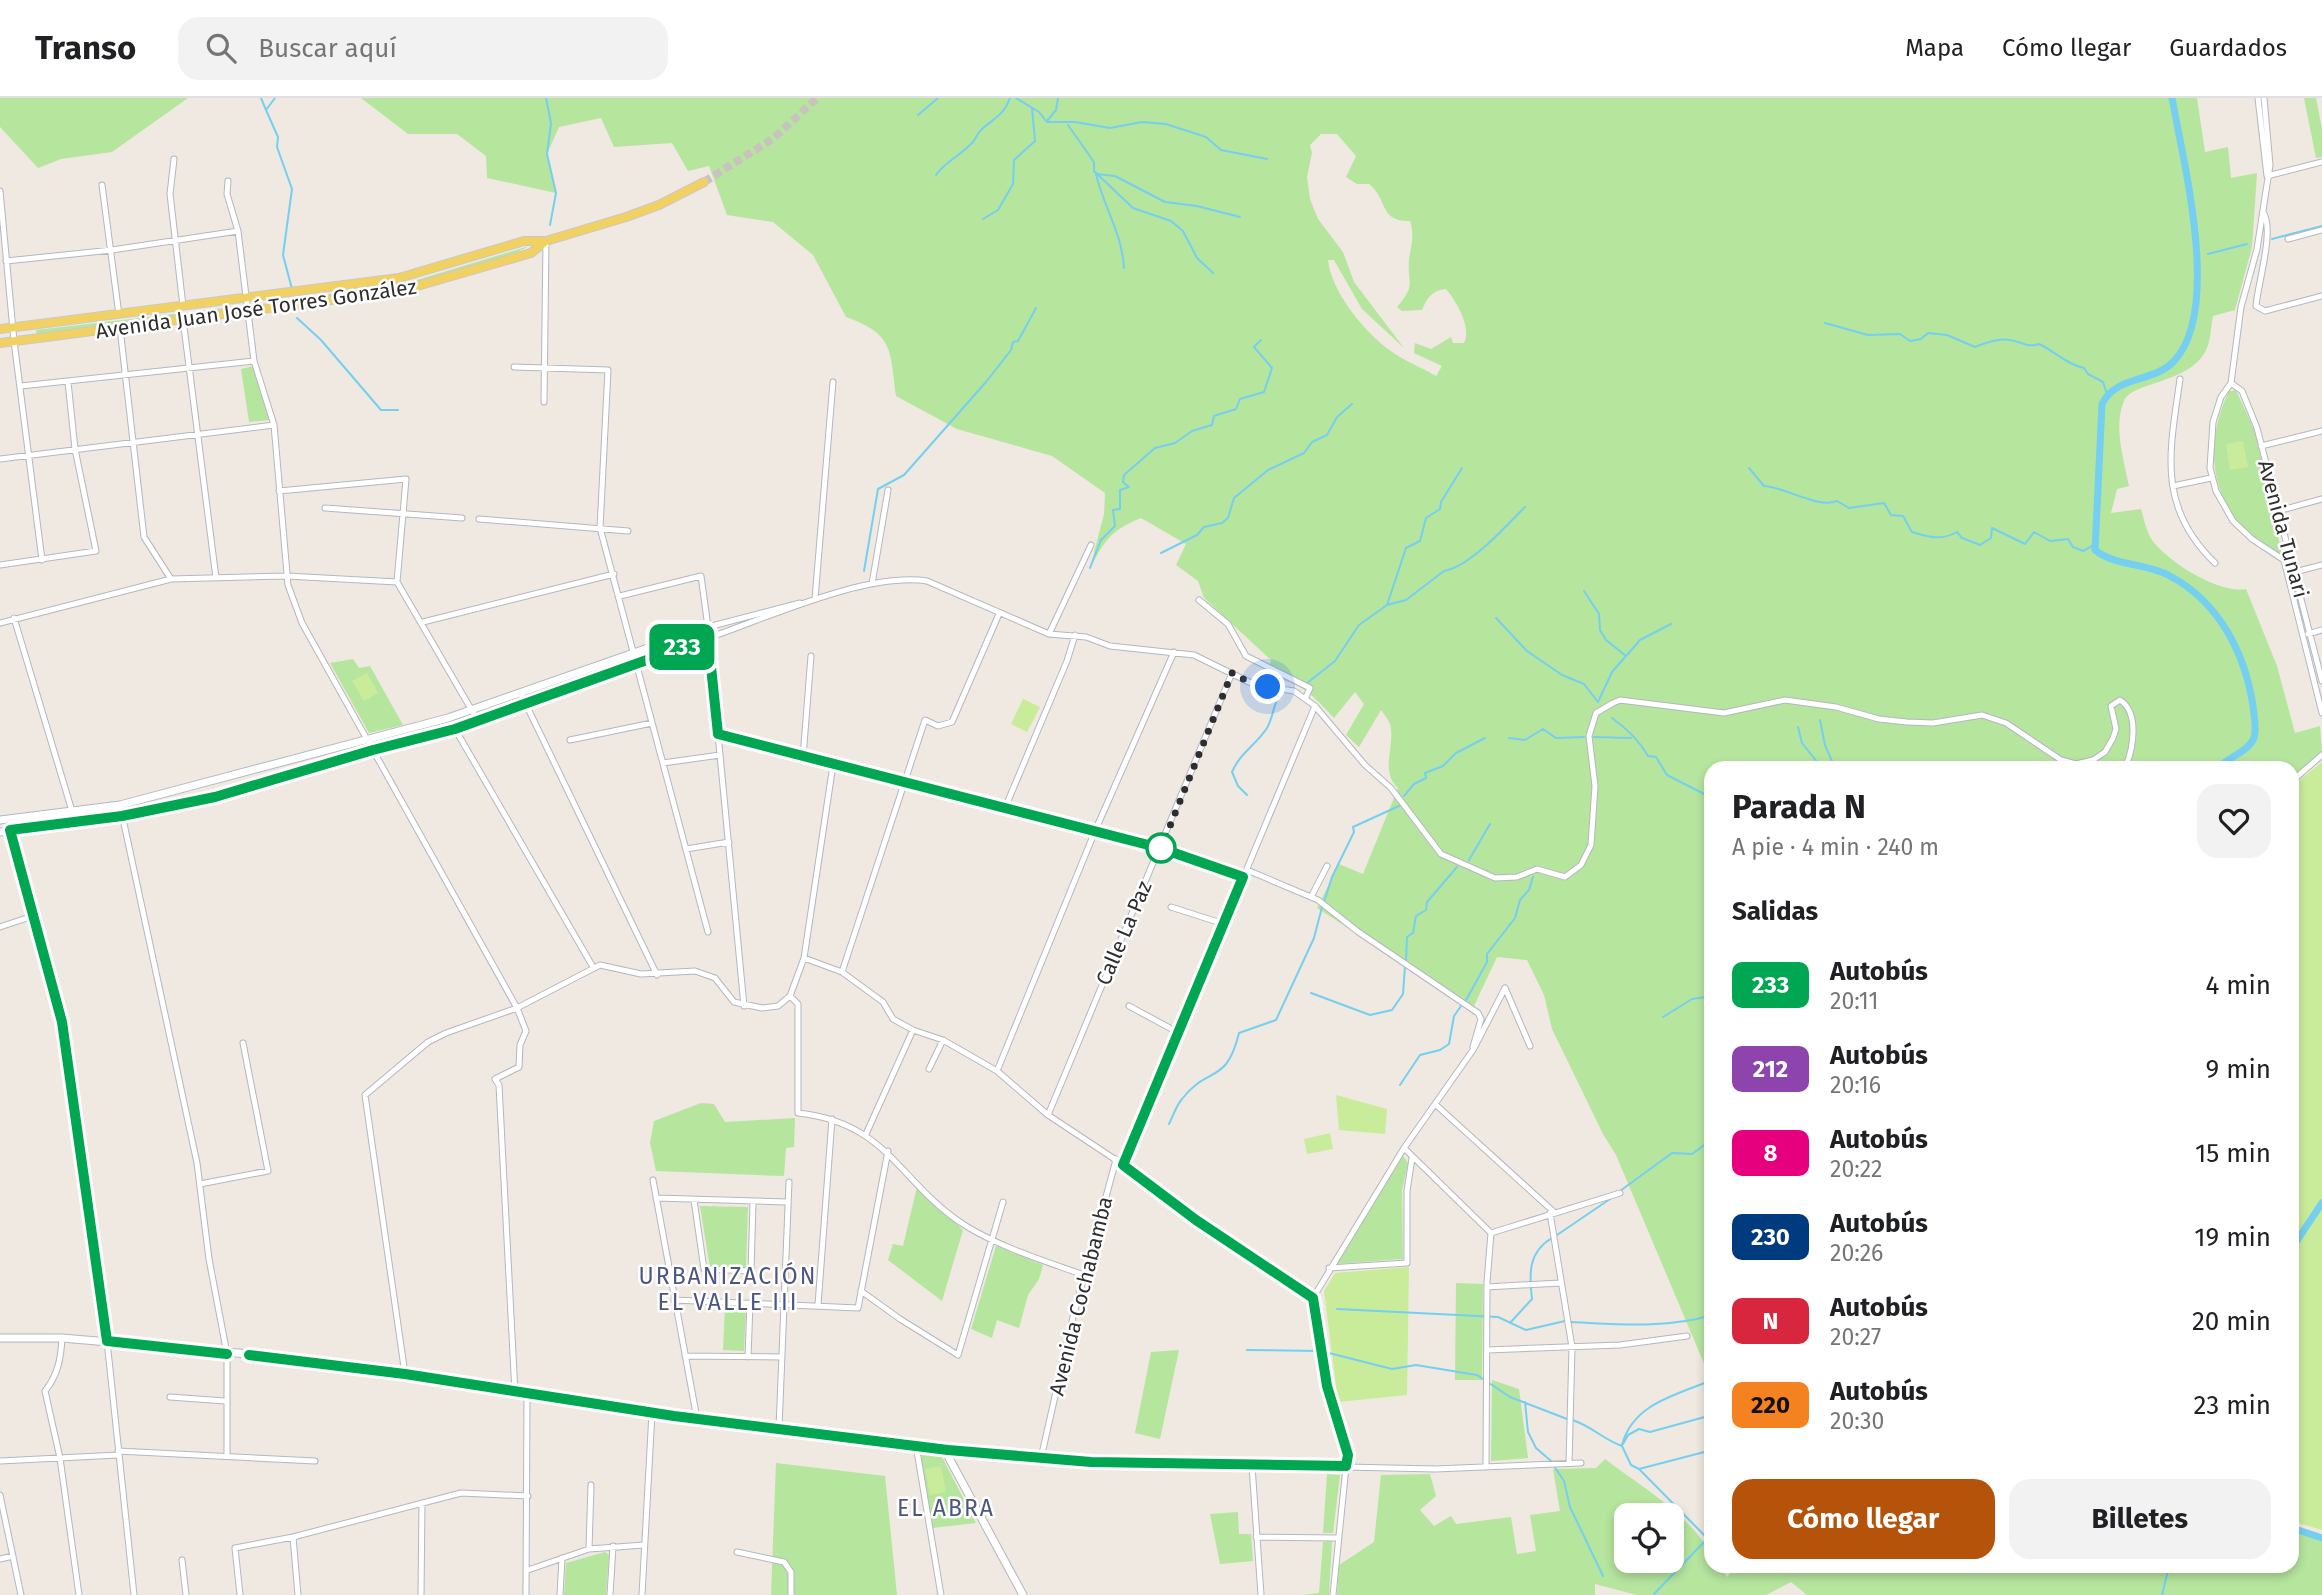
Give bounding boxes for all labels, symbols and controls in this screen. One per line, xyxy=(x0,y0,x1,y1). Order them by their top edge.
search box xyxy=(178,17,668,80)
text: Transo xyxy=(35,28,136,68)
icon: search xyxy=(202,29,240,67)
text: Buscar aquí xyxy=(258,33,397,64)
text: Mapa xyxy=(1905,34,1964,62)
text: Cómo llegar xyxy=(2002,34,2131,62)
text: Guardados xyxy=(2169,34,2287,62)
street label: Avenida Juan José Torres González xyxy=(94,274,418,344)
street label: Avenida Tunari xyxy=(2252,457,2314,601)
line badge: 233 xyxy=(642,624,722,670)
text: 233 xyxy=(663,633,701,661)
your location xyxy=(1250,669,1285,704)
button: heart xyxy=(2197,784,2271,858)
text: Parada N xyxy=(1732,787,1866,827)
unlabelled marker xyxy=(1146,833,1176,863)
text: A pie · 4 min · 240 m xyxy=(1732,833,1939,861)
street label: Calle La Paz xyxy=(1090,877,1158,989)
text: Salidas xyxy=(1732,896,1818,927)
text: Autobús xyxy=(1830,956,1928,987)
text: 4 min xyxy=(2205,970,2271,1001)
text: 233 xyxy=(1752,971,1789,999)
text: 20:11 xyxy=(1830,987,1878,1015)
text: Autobús xyxy=(1830,1040,1928,1071)
text: 9 min xyxy=(2206,1054,2271,1085)
text: 212 xyxy=(1753,1055,1788,1083)
text: 20:16 xyxy=(1830,1071,1881,1099)
text: Autobús xyxy=(1830,1124,1928,1155)
text: 15 min xyxy=(2195,1138,2271,1169)
text: 8 xyxy=(1764,1139,1777,1167)
text: 20:22 xyxy=(1830,1155,1883,1183)
street label: Avenida Cochabamba xyxy=(1044,1194,1118,1398)
text: Autobús xyxy=(1830,1208,1928,1239)
text: 19 min xyxy=(2194,1222,2271,1253)
text: 230 xyxy=(1751,1223,1790,1251)
text: 20:26 xyxy=(1830,1239,1883,1267)
district label: URBANIZACIÓN EL VALLE III xyxy=(639,1261,817,1316)
text: Autobús xyxy=(1830,1292,1928,1323)
text: 20 min xyxy=(2192,1306,2271,1337)
text: N xyxy=(1763,1307,1778,1335)
text: 20:27 xyxy=(1830,1323,1881,1351)
text: Autobús xyxy=(1830,1376,1928,1407)
text: 23 min xyxy=(2194,1390,2271,1421)
text: 220 xyxy=(1751,1391,1790,1419)
text: 20:30 xyxy=(1830,1407,1884,1435)
button: Cómo llegar xyxy=(1732,1479,1995,1559)
button: Billetes xyxy=(2009,1479,2271,1559)
district label: EL ABRA xyxy=(897,1494,995,1522)
map controls xyxy=(1614,1503,1684,1573)
button: locate xyxy=(1614,1503,1684,1573)

